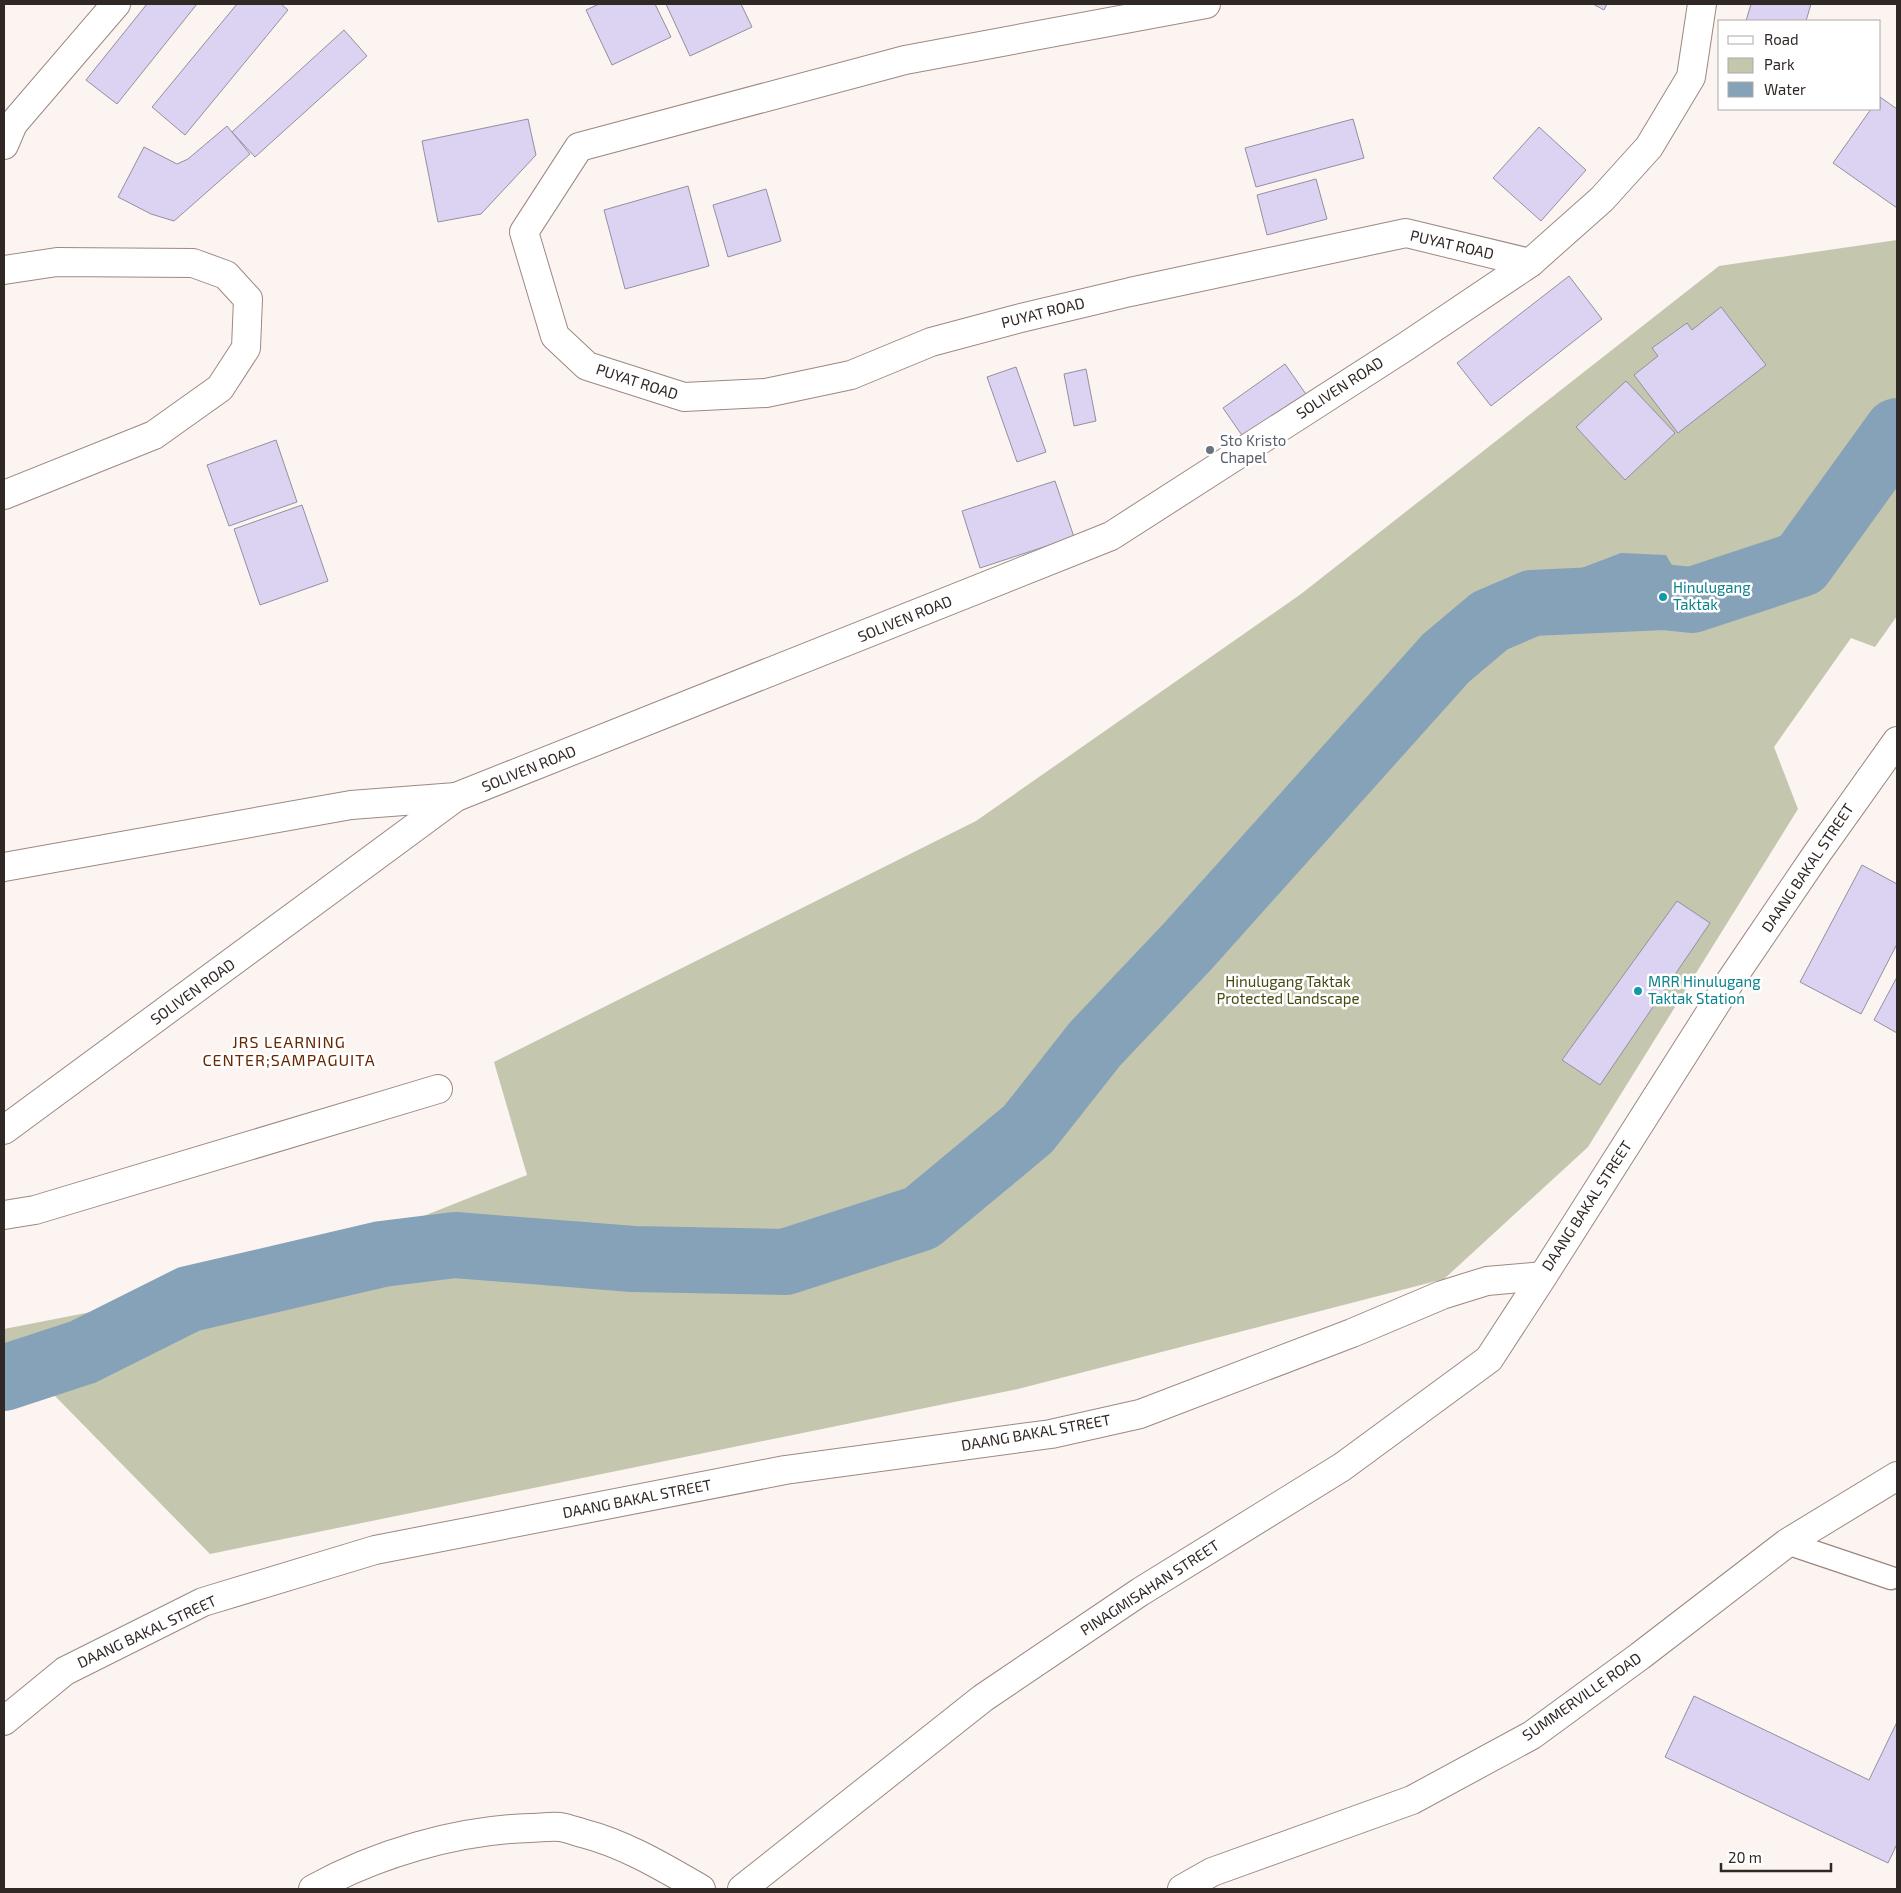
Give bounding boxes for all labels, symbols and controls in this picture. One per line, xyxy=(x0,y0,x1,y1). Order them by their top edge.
legend xyxy=(1718,20,1881,110)
text: Road xyxy=(1764,30,1799,48)
text: Park xyxy=(1764,55,1795,73)
text: Water xyxy=(1764,80,1806,98)
street label: PUYAT ROAD xyxy=(1409,226,1496,262)
street label: PUYAT ROAD xyxy=(999,293,1086,331)
street label: SOLIVEN ROAD xyxy=(1293,352,1386,422)
street label: PUYAT ROAD xyxy=(594,359,681,403)
place label: Sto Kristo Chapel xyxy=(1220,431,1286,466)
marker: Sto Kristo Chapel xyxy=(1204,444,1216,456)
place label: Hinulugang Taktak xyxy=(1673,578,1751,613)
street label: SOLIVEN ROAD xyxy=(855,591,954,645)
marker: Hinulugang Taktak xyxy=(1657,591,1669,603)
street label: SOLIVEN ROAD xyxy=(479,741,578,795)
street label: DAANG BAKAL STREET xyxy=(1757,799,1857,935)
street label: SOLIVEN ROAD xyxy=(147,954,238,1028)
park label: Hinulugang Taktak Protected Landscape xyxy=(1216,972,1360,1007)
place label: MRR Hinulugang Taktak Station xyxy=(1648,972,1761,1007)
marker: MRR Hinulugang Taktak Station xyxy=(1632,985,1644,997)
district label: JRS LEARNING CENTER;SAMPAGUITA xyxy=(202,1032,376,1069)
street label: DAANG BAKAL STREET xyxy=(1537,1137,1635,1274)
street label: DAANG BAKAL STREET xyxy=(960,1410,1112,1454)
street label: DAANG BAKAL STREET xyxy=(561,1475,713,1521)
street label: PINAGMISAHAN STREET xyxy=(1077,1535,1223,1639)
street label: DAANG BAKAL STREET xyxy=(74,1591,219,1671)
street label: SUMMERVILLE ROAD xyxy=(1518,1648,1644,1744)
scale bar xyxy=(1721,1840,1831,1872)
text: 20 m xyxy=(1728,1848,1762,1866)

